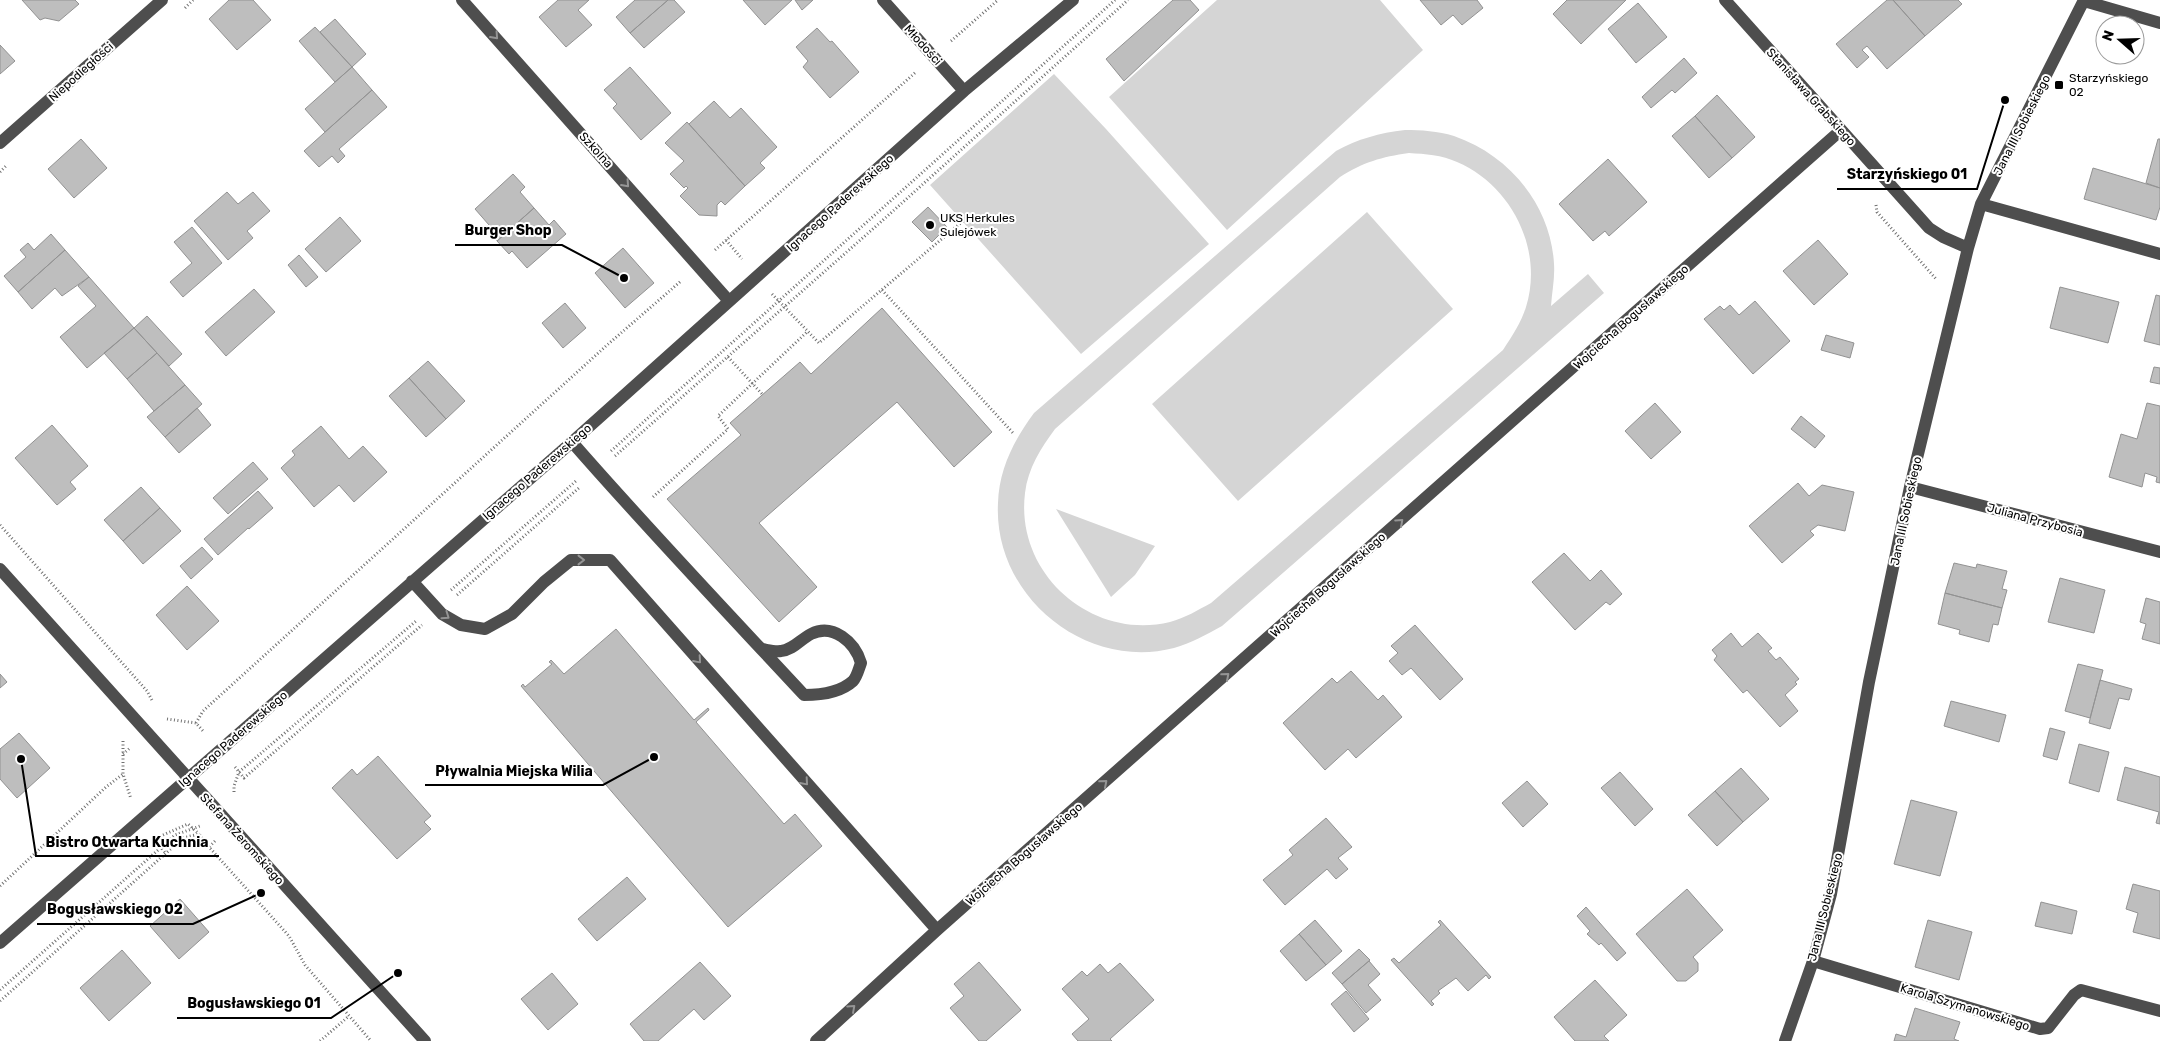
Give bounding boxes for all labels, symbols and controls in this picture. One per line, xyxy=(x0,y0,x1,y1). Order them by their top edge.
north arrow xyxy=(2095,15,2145,65)
street label: Młodości xyxy=(901,22,945,68)
text: N xyxy=(2099,28,2118,43)
one-way arrow xyxy=(489,31,498,40)
street label: Niepodległości xyxy=(46,39,116,105)
street label: Stanisława Grabskiego xyxy=(1764,45,1859,149)
place label: Starzyńskiego 02 xyxy=(2069,71,2148,99)
street label: Jana III Sobieskiego xyxy=(1991,72,2053,178)
marker: Starzyńskiego 02 xyxy=(2053,79,2065,91)
street label: Szkolna xyxy=(576,129,616,171)
street label: Ignacego Paderewskiego xyxy=(784,151,896,255)
callout: Starzyńskiego 01 xyxy=(1837,160,1977,189)
text: Starzyńskiego 01 xyxy=(1847,166,1967,183)
one-way arrow xyxy=(621,178,630,187)
place label: UKS Herkules Sulejówek xyxy=(940,211,1015,239)
callout: Burger Shop xyxy=(455,216,562,245)
marker: UKS Herkules Sulejówek xyxy=(924,219,936,231)
text: Burger Shop xyxy=(464,222,552,239)
street label: Wojciecha Bogusławskiego xyxy=(1571,262,1691,372)
street label: Ignacego Paderewskiego xyxy=(480,421,594,523)
street label: Jana III Sobieskiego xyxy=(1888,455,1924,567)
street label: Juliana Przybosia xyxy=(1986,500,2084,540)
one-way arrow xyxy=(1394,518,1403,527)
street label: Wojciecha Bogusławskiego xyxy=(1268,530,1388,640)
one-way arrow xyxy=(577,555,585,565)
one-way arrow xyxy=(441,610,450,619)
one-way arrow xyxy=(692,655,701,664)
one-way arrow xyxy=(1220,673,1229,682)
street label: Ignacego Paderewskiego xyxy=(176,688,290,790)
callout: Pływalnia Miejska Wilia xyxy=(425,756,603,785)
text: Pływalnia Miejska Wilia xyxy=(435,763,593,780)
one-way arrow xyxy=(800,776,808,785)
one-way arrow xyxy=(1098,781,1107,789)
street label: Stefana Żeromskiego xyxy=(197,790,287,888)
street label: Wojciecha Bogusławskiego xyxy=(963,799,1085,908)
callout: Bistro Otwarta Kuchnia xyxy=(36,827,219,856)
text: Bistro Otwarta Kuchnia xyxy=(46,834,208,851)
street label: Jana III Sobieskiego xyxy=(1805,851,1845,962)
callout: Bogusławskiego 02 xyxy=(37,895,193,924)
text: Bogusławskiego 02 xyxy=(47,901,183,918)
street label: Karola Szymanowskiego xyxy=(1899,981,2031,1033)
callout: Bogusławskiego 01 xyxy=(177,989,331,1018)
text: Bogusławskiego 01 xyxy=(187,995,321,1012)
one-way arrow xyxy=(847,1005,856,1014)

